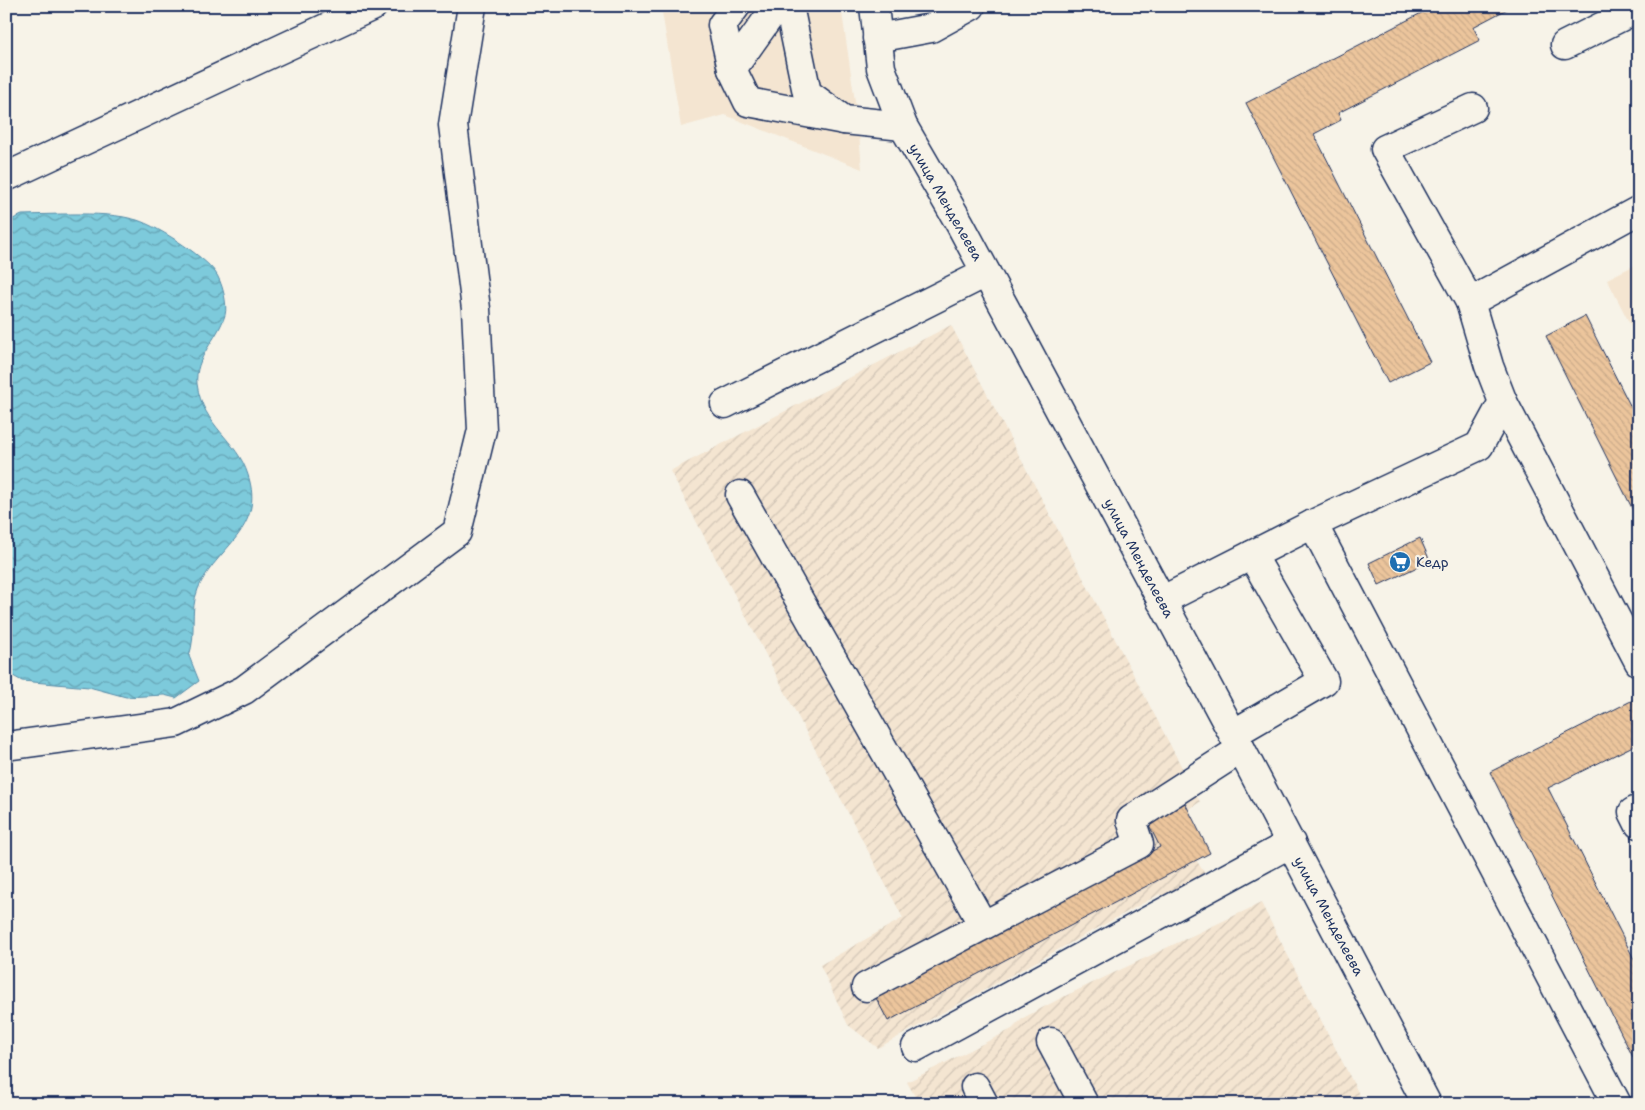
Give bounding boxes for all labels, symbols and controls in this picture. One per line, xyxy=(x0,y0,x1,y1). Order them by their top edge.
street label: улица Менделеева xyxy=(905,140,987,264)
street label: улица Менделеева xyxy=(1100,495,1178,621)
supermarket icon: Кедр xyxy=(1388,550,1412,574)
place label: Кедр xyxy=(1416,553,1449,571)
street label: улица Менделеева xyxy=(1290,853,1368,979)

